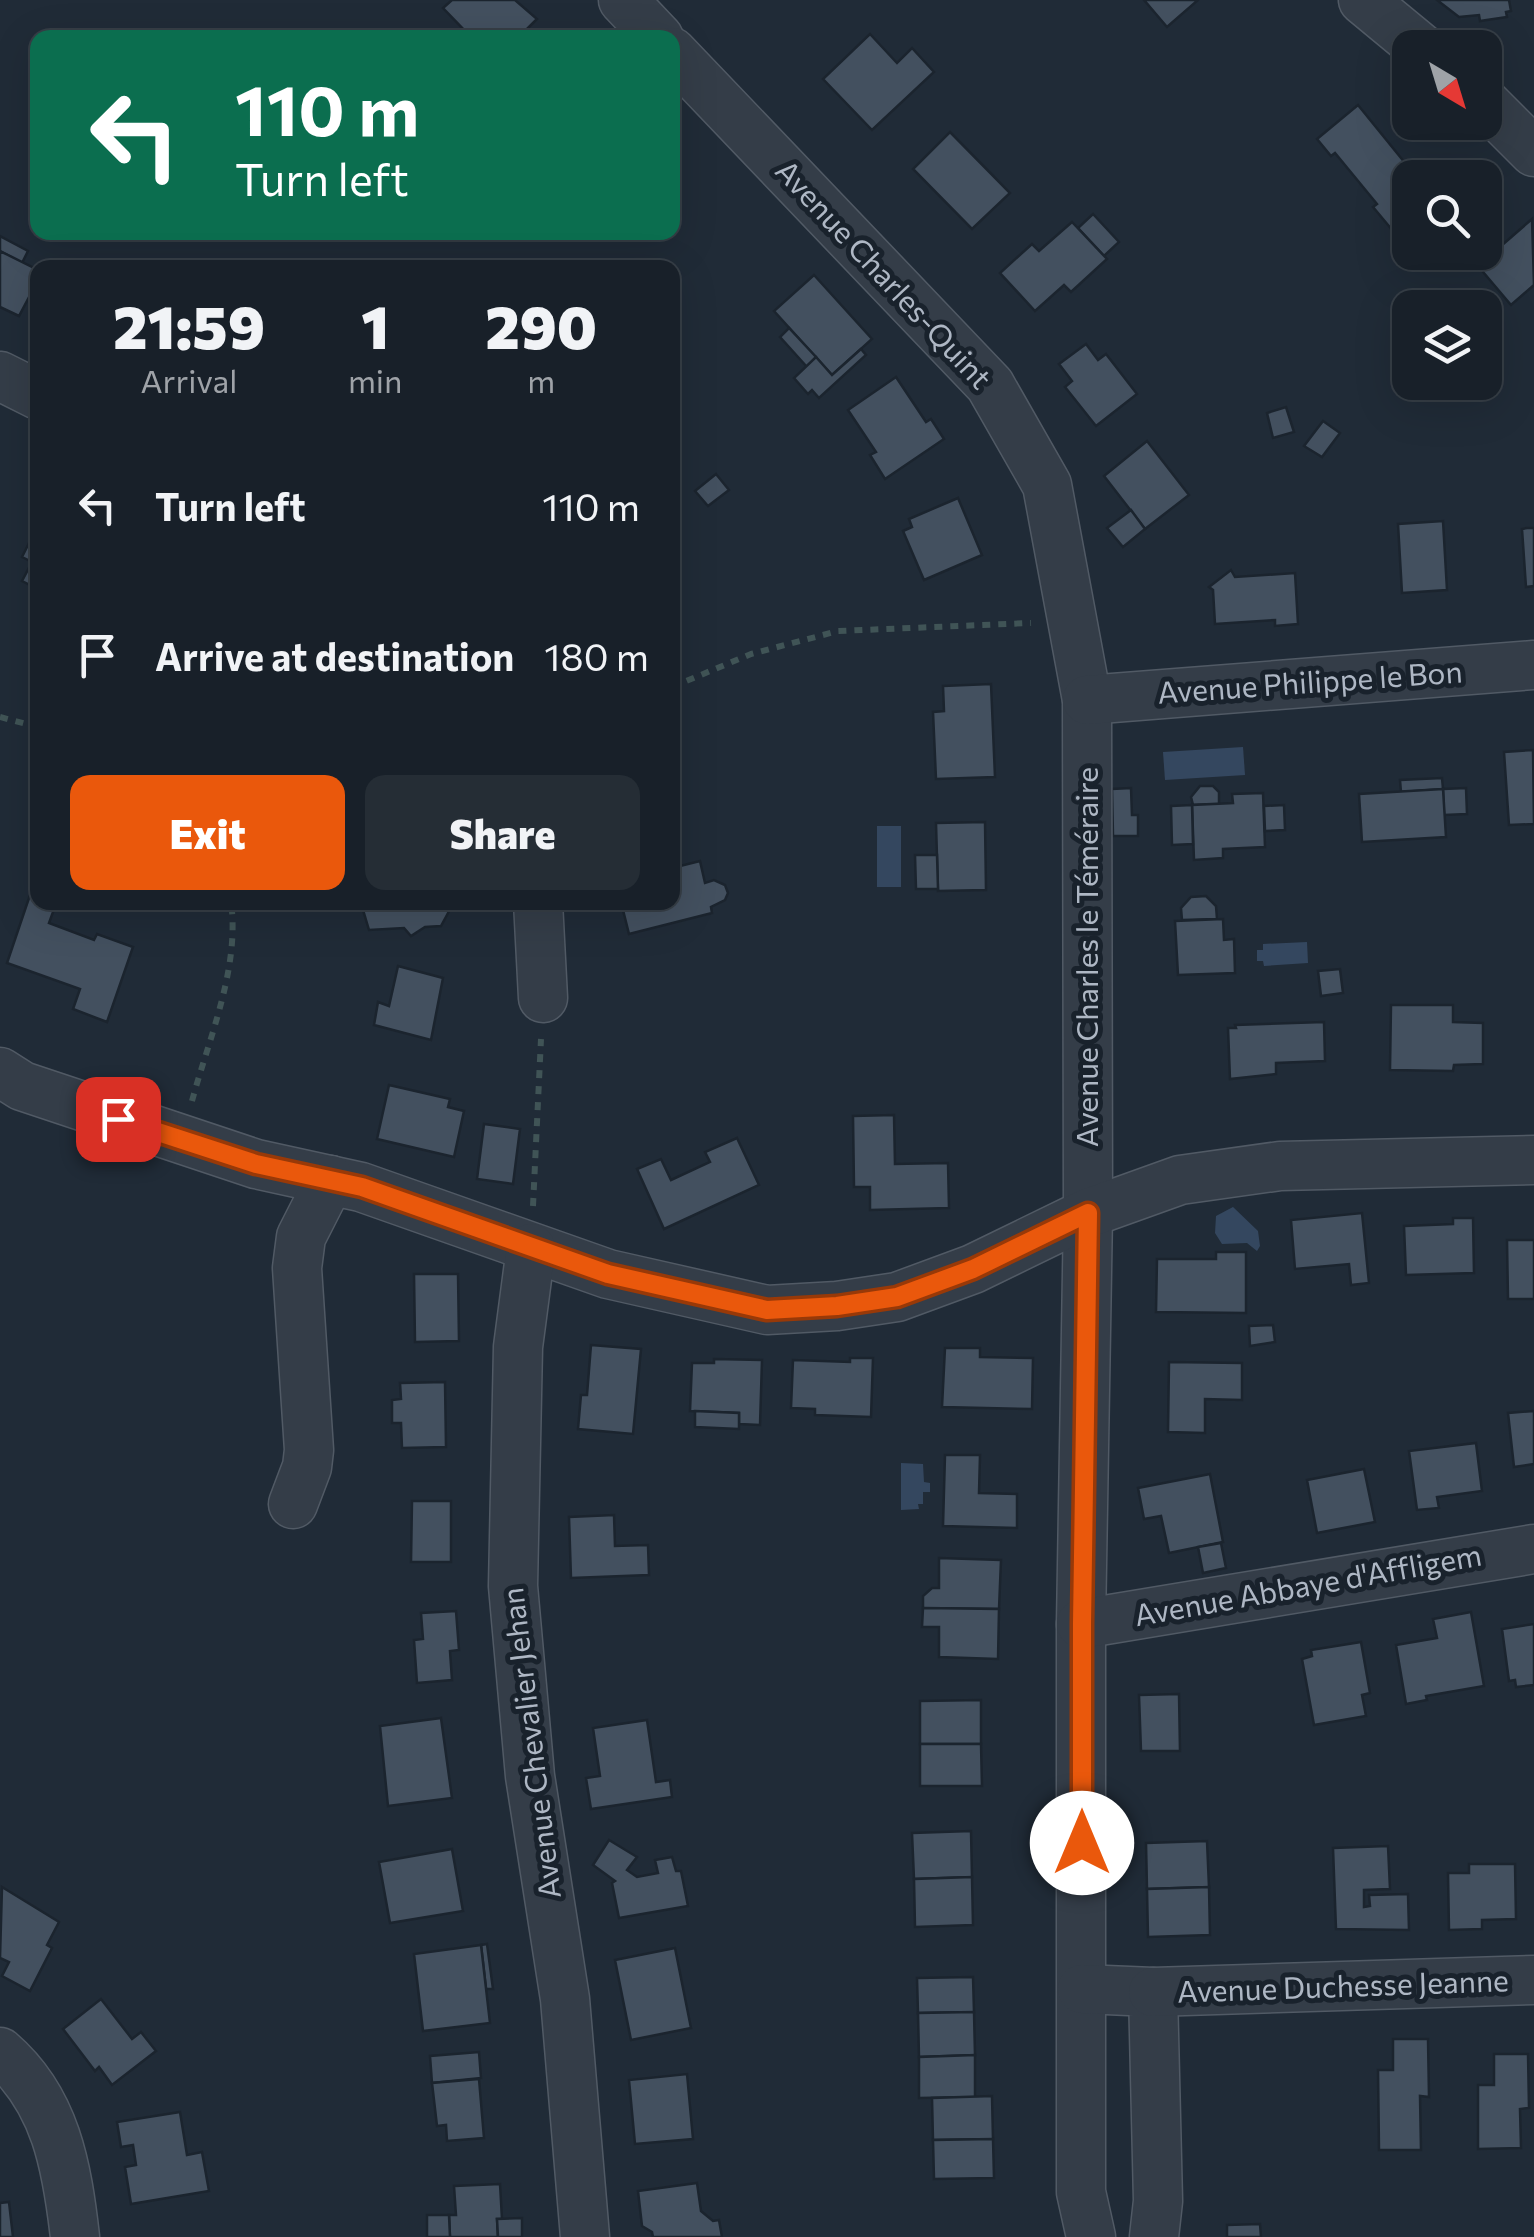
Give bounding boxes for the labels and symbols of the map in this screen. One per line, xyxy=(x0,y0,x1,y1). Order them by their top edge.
north arrow xyxy=(1392,30,1502,140)
street label: Avenue Charles-Quint xyxy=(769,151,1000,395)
street label: Avenue Philippe le Bon xyxy=(1156,651,1464,710)
street label: Avenue Charles le Téméraire xyxy=(1067,767,1104,1147)
pin xyxy=(76,1077,161,1162)
street label: Avenue Abbaye d'Affligem xyxy=(1131,1535,1484,1632)
street label: Avenue Chevalier Jehan xyxy=(492,1586,567,1901)
position arrow xyxy=(1030,1791,1134,1895)
street label: Avenue Duchesse Jeanne xyxy=(1177,1960,1509,2009)

